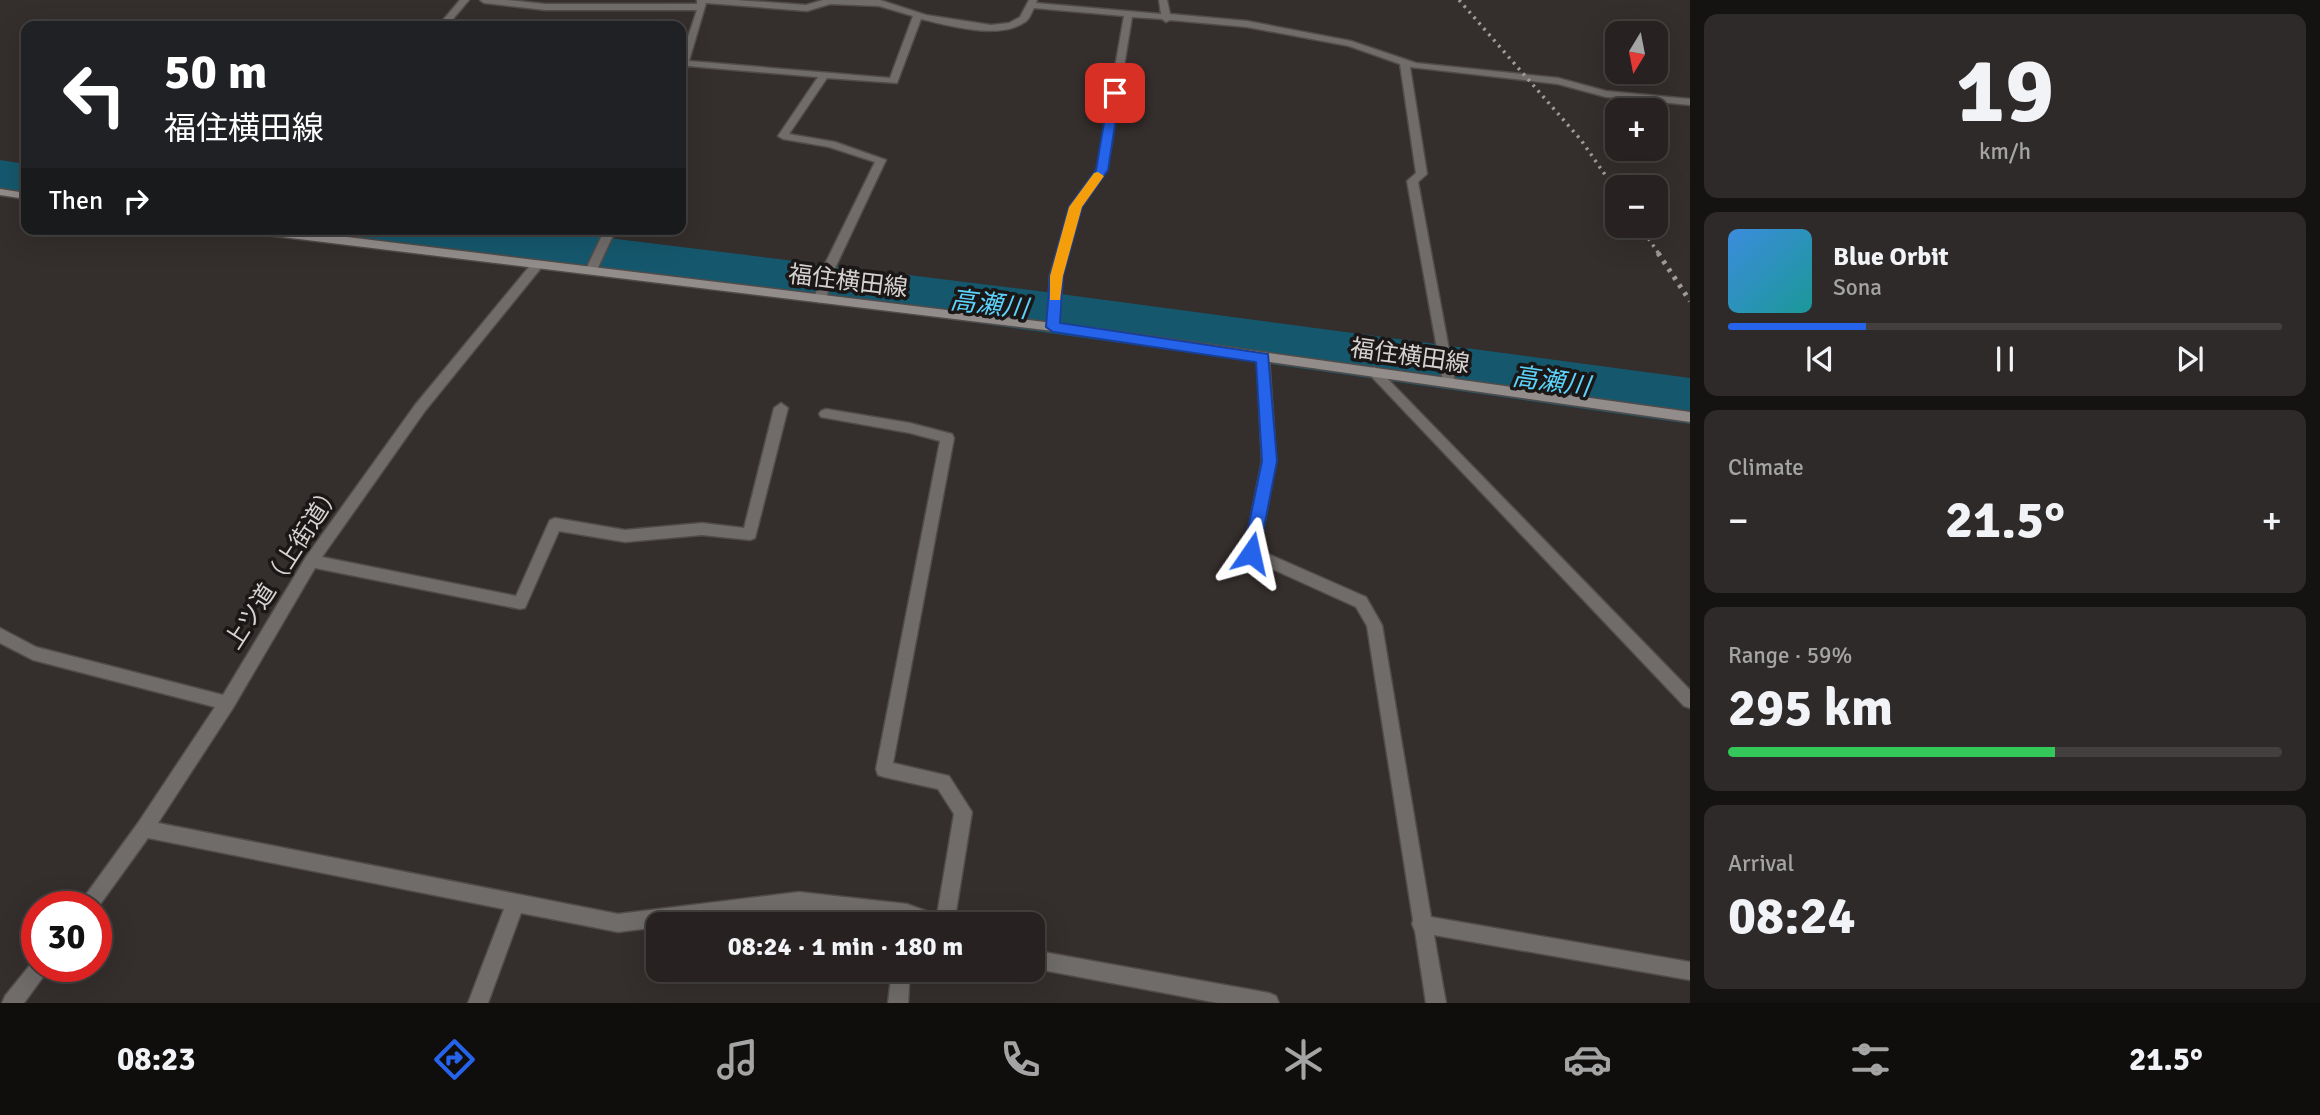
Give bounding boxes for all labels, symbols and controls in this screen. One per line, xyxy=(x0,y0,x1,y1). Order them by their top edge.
north arrow xyxy=(1605,21,1668,84)
map controls xyxy=(1605,21,1668,238)
text: 19 xyxy=(1956,35,2054,148)
text: 50 m xyxy=(164,42,267,102)
icon: left xyxy=(49,49,140,140)
pin xyxy=(1085,63,1145,123)
icon: arrive xyxy=(1096,74,1134,112)
button: + xyxy=(1605,98,1668,161)
text: 福住横田線 xyxy=(164,109,324,148)
text: km/h xyxy=(1979,137,2031,166)
button: − xyxy=(1605,175,1668,238)
icon: right xyxy=(117,182,155,220)
text: Then xyxy=(49,185,103,217)
text: Blue Orbit xyxy=(1833,241,1949,273)
street label: 福住横田線 xyxy=(787,259,909,303)
text: Sona xyxy=(1833,273,1882,302)
water label: 高瀬川 xyxy=(948,284,1033,326)
street label: 福住横田線 xyxy=(1348,333,1472,379)
icon: previous xyxy=(1801,340,1839,378)
icon: pause xyxy=(1986,340,2024,378)
icon: next xyxy=(2171,340,2209,378)
water label: 高瀬川 xyxy=(1510,361,1595,404)
text: Climate xyxy=(1728,453,1804,482)
street label: 上ツ道（上街道） xyxy=(218,477,348,655)
text: 21.5° xyxy=(1945,488,2065,552)
text: − xyxy=(1728,497,1749,544)
text: + xyxy=(2261,497,2282,544)
position arrow xyxy=(1214,516,1288,590)
text: Range · 59% xyxy=(1728,641,1852,670)
text: 295 km xyxy=(1728,676,1893,740)
text: Arrival xyxy=(1728,849,1794,878)
text: 08:24 xyxy=(1728,884,1856,948)
speed limit sign: 30 xyxy=(21,891,112,982)
text: 08:24 · 1 min · 180 m xyxy=(728,931,963,963)
icon: directions xyxy=(430,1035,479,1084)
icon: music xyxy=(713,1035,762,1084)
icon: phone xyxy=(996,1035,1045,1084)
icon: climate xyxy=(1279,1035,1328,1084)
icon: car xyxy=(1563,1035,1612,1084)
icon: filters xyxy=(1846,1035,1895,1084)
text: 08:23 xyxy=(117,1040,196,1079)
text: 21.5° xyxy=(2129,1040,2203,1079)

